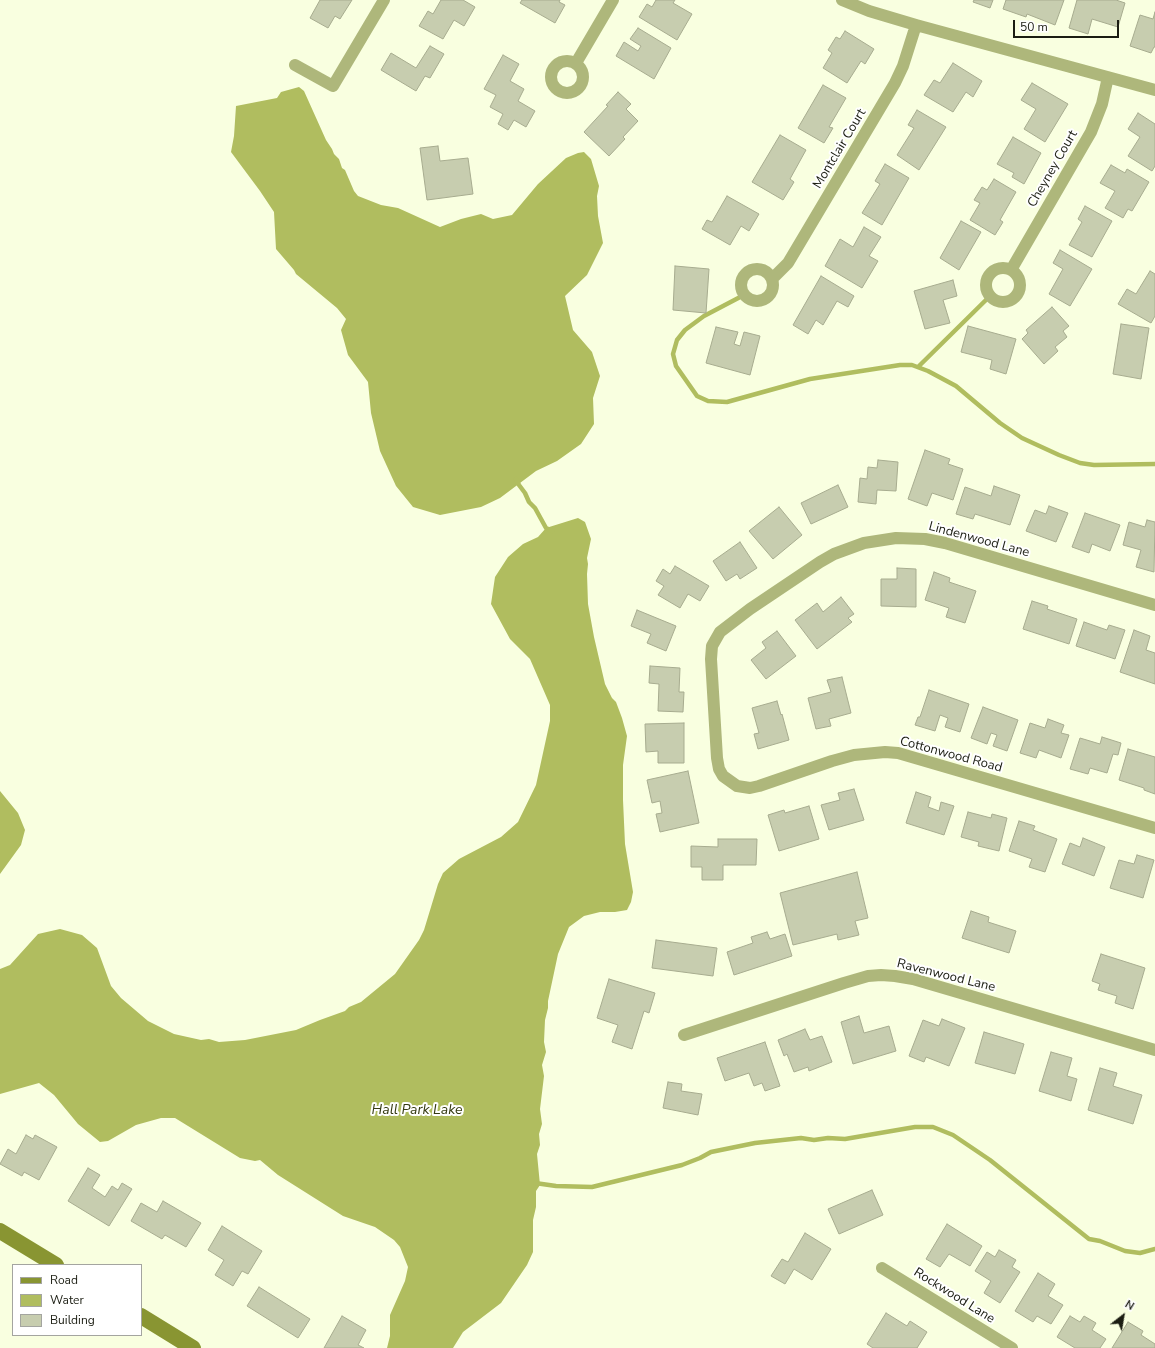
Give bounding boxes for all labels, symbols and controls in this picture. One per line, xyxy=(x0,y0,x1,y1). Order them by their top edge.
scale bar xyxy=(1015,12,1121,38)
text: 50 m xyxy=(1020,19,1048,35)
street label: Montclair Court xyxy=(810,106,870,192)
street label: Cheyney Court xyxy=(1025,128,1081,210)
street label: Lindenwood Lane xyxy=(927,519,1031,561)
street label: Cottonwood Road xyxy=(898,734,1004,776)
street label: Ravenwood Lane xyxy=(895,956,997,996)
water label: Hall Park Lake xyxy=(372,1103,462,1119)
legend xyxy=(12,1264,142,1336)
street label: Rockwood Lane xyxy=(911,1265,997,1327)
text: Road xyxy=(50,1272,78,1288)
text: Water xyxy=(50,1292,84,1308)
north arrow xyxy=(1103,1296,1143,1336)
text: N xyxy=(1122,1297,1137,1314)
text: Building xyxy=(50,1312,95,1328)

